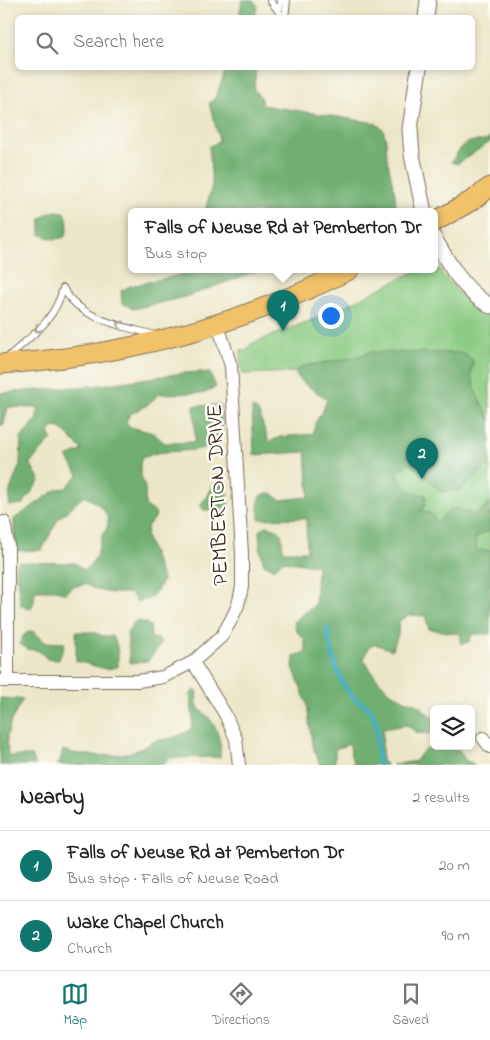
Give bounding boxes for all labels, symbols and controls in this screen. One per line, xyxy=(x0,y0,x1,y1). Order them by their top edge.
search box xyxy=(15,15,475,70)
icon: search xyxy=(33,29,61,57)
text: Search here xyxy=(73,29,164,56)
popup xyxy=(128,208,438,273)
text: Falls of Neuse Rd at Pemberton Dr xyxy=(144,215,422,242)
text: Bus stop xyxy=(144,242,207,266)
pin: 1 xyxy=(267,290,299,331)
your location xyxy=(318,303,344,329)
one-way arrow xyxy=(116,320,125,330)
one-way arrow xyxy=(35,323,44,332)
street label: PEMBERTON DRIVE xyxy=(200,404,238,586)
pin: 2 xyxy=(406,438,438,479)
map controls xyxy=(430,705,475,750)
button: layers xyxy=(430,705,475,750)
text: Nearby xyxy=(20,783,84,813)
text: 2 results xyxy=(412,786,470,810)
text: Falls of Neuse Rd at Pemberton Dr xyxy=(67,840,344,867)
text: 1 xyxy=(33,854,39,878)
text: 20 m xyxy=(439,854,470,878)
text: Bus stop · Falls of Neuse Road xyxy=(67,867,278,891)
text: Wake Chapel Church xyxy=(67,910,224,937)
text: 2 xyxy=(32,924,40,948)
text: 90 m xyxy=(442,924,470,948)
text: Church xyxy=(67,937,112,961)
tab: Map xyxy=(61,980,89,1031)
tab: Directions xyxy=(212,980,270,1031)
tab: Saved xyxy=(392,980,429,1031)

